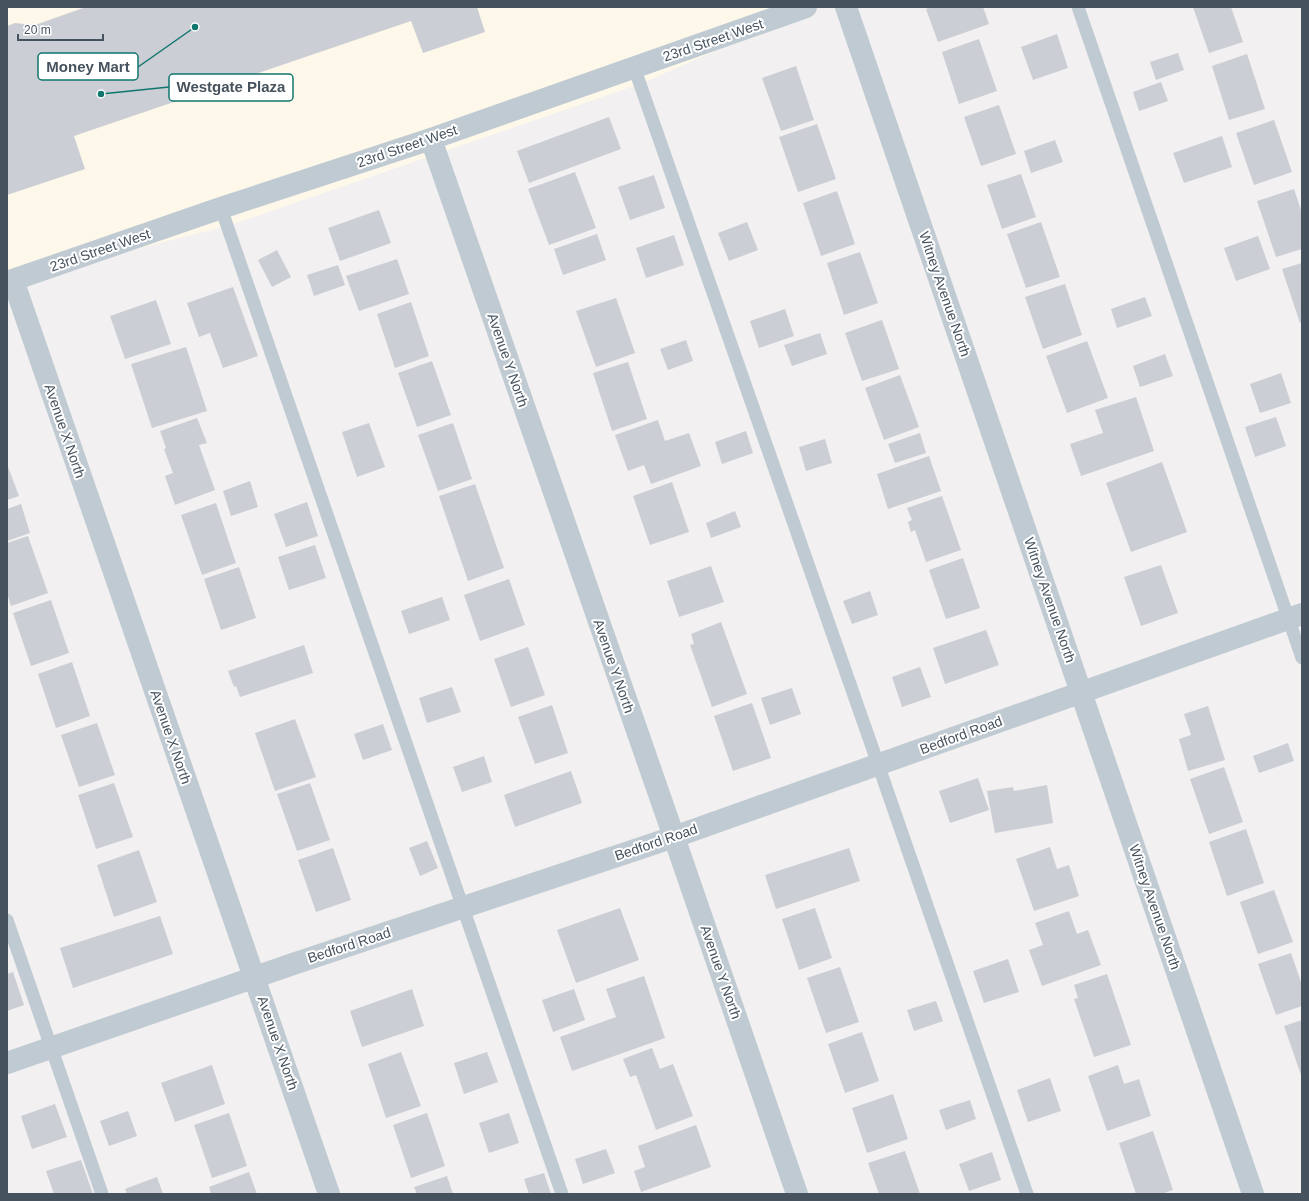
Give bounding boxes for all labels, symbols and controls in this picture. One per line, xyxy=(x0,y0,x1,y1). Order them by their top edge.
street label: 23rd Street West xyxy=(661,15,765,65)
scale bar xyxy=(18,16,103,42)
text: 20 m xyxy=(24,23,51,37)
callout: Money Mart xyxy=(38,53,138,80)
text: Money Mart xyxy=(46,58,130,75)
callout: Westgate Plaza xyxy=(169,74,293,101)
text: Westgate Plaza xyxy=(177,78,286,95)
street label: 23rd Street West xyxy=(355,121,459,171)
street label: 23rd Street West xyxy=(48,225,152,275)
street label: Witney Avenue North xyxy=(916,229,974,359)
street label: Avenue Y North xyxy=(484,311,532,409)
street label: Avenue X North xyxy=(41,382,89,480)
street label: Witney Avenue North xyxy=(1021,535,1079,665)
street label: Avenue Y North xyxy=(590,617,638,715)
street label: Avenue X North xyxy=(147,688,195,786)
street label: Bedford Road xyxy=(918,713,1004,757)
street label: Bedford Road xyxy=(613,820,699,864)
street label: Witney Avenue North xyxy=(1126,842,1184,972)
street label: Avenue Y North xyxy=(697,923,745,1021)
street label: Bedford Road xyxy=(305,924,393,966)
street label: Avenue X North xyxy=(254,994,302,1092)

